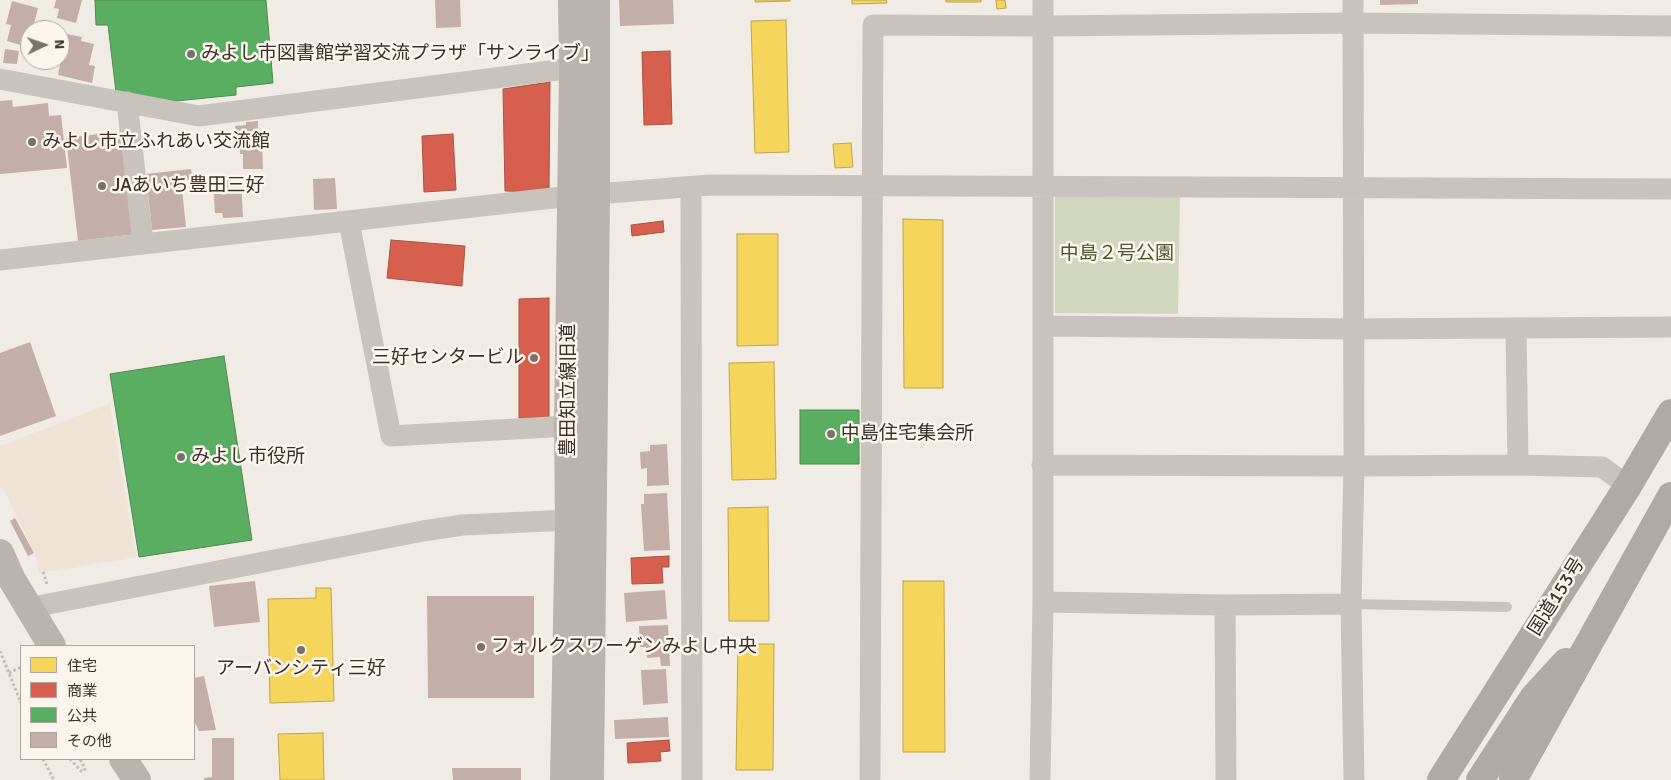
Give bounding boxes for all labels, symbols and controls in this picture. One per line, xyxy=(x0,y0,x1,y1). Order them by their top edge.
north arrow xyxy=(20,20,70,70)
text: N xyxy=(51,39,68,50)
place label: みよし市図書館学習交流プラザ「サンライブ」 xyxy=(201,43,600,65)
marker: みよし市図書館学習交流プラザ「サンライブ」 xyxy=(185,48,197,60)
place label: みよし市立ふれあい交流館 xyxy=(42,131,270,153)
marker: みよし市立ふれあい交流館 xyxy=(26,136,38,148)
place label: JAあいち豊田三好 xyxy=(112,175,265,197)
marker: JAあいち豊田三好 xyxy=(96,180,108,192)
park label: 中島２号公園 xyxy=(1060,243,1174,265)
street label: 豊田知立線旧道 xyxy=(558,324,580,456)
place label: 三好センタービル xyxy=(372,347,524,369)
marker: 三好センタービル xyxy=(528,352,540,364)
place label: 中島住宅集会所 xyxy=(841,423,974,445)
marker: 中島住宅集会所 xyxy=(825,428,837,440)
place label: みよし市役所 xyxy=(191,446,305,468)
marker: みよし市役所 xyxy=(175,451,187,463)
street label: 国道153号 xyxy=(1524,554,1590,640)
place label: フォルクスワーゲンみよし中央 xyxy=(491,636,757,658)
marker: フォルクスワーゲンみよし中央 xyxy=(475,641,487,653)
marker: アーバンシティ三好 xyxy=(295,644,307,656)
legend xyxy=(20,645,195,760)
text: 住宅 xyxy=(67,657,97,675)
place label: アーバンシティ三好 xyxy=(216,658,386,680)
text: 商業 xyxy=(67,682,97,700)
text: 公共 xyxy=(67,707,97,725)
text: その他 xyxy=(67,732,112,750)

